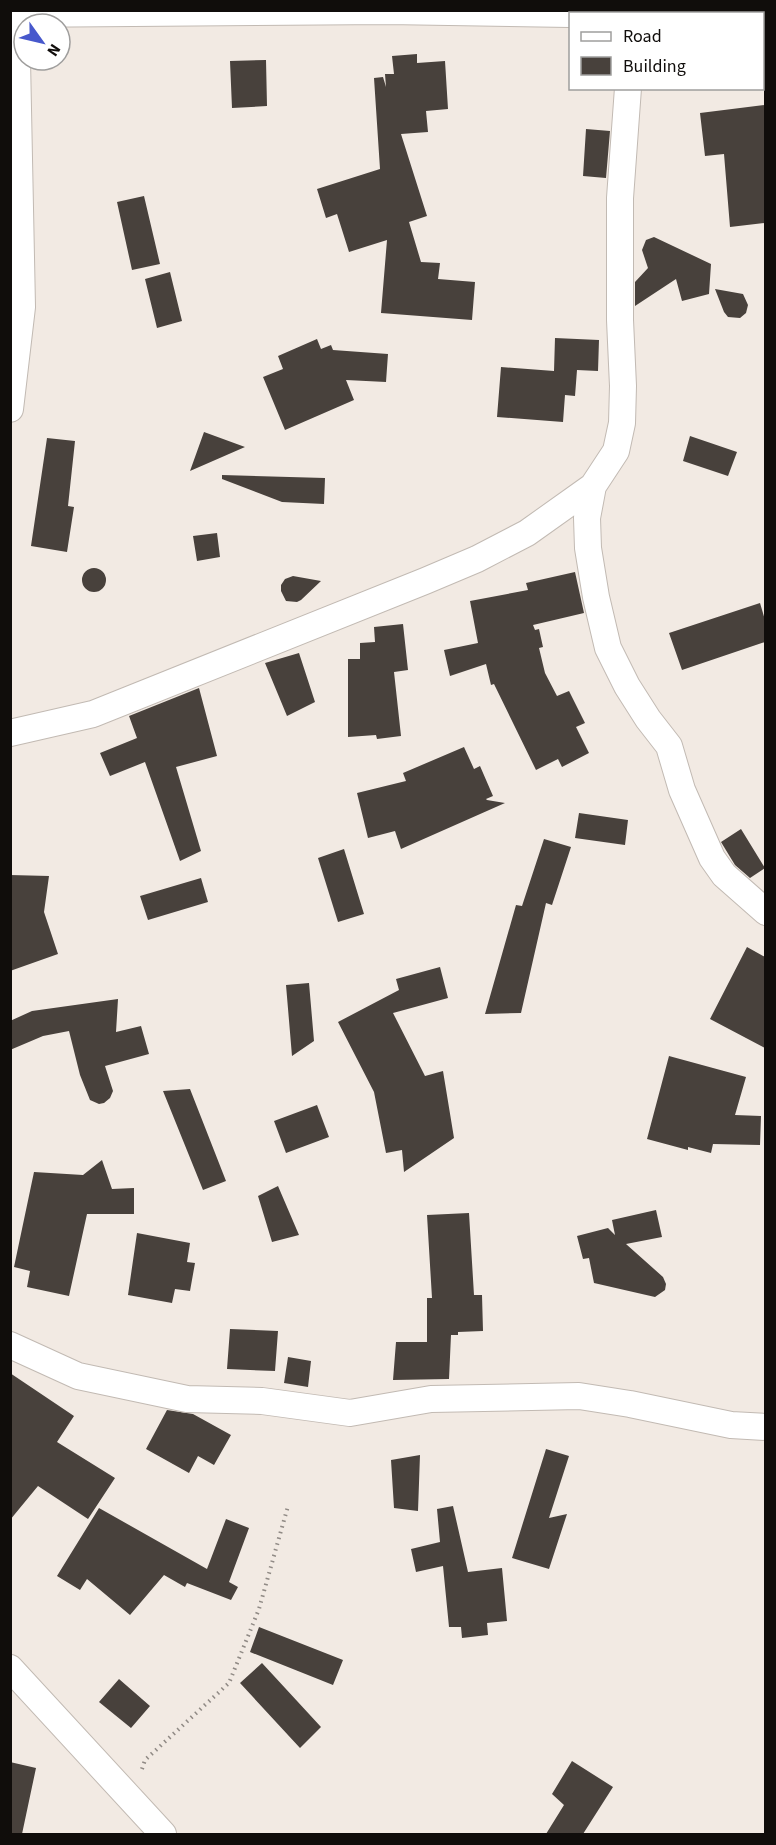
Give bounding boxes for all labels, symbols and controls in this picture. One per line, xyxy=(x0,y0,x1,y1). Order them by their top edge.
north arrow xyxy=(12,12,72,72)
legend xyxy=(569,12,764,90)
text: Road xyxy=(623,24,662,49)
text: N xyxy=(42,39,66,60)
text: Building xyxy=(623,54,686,79)

